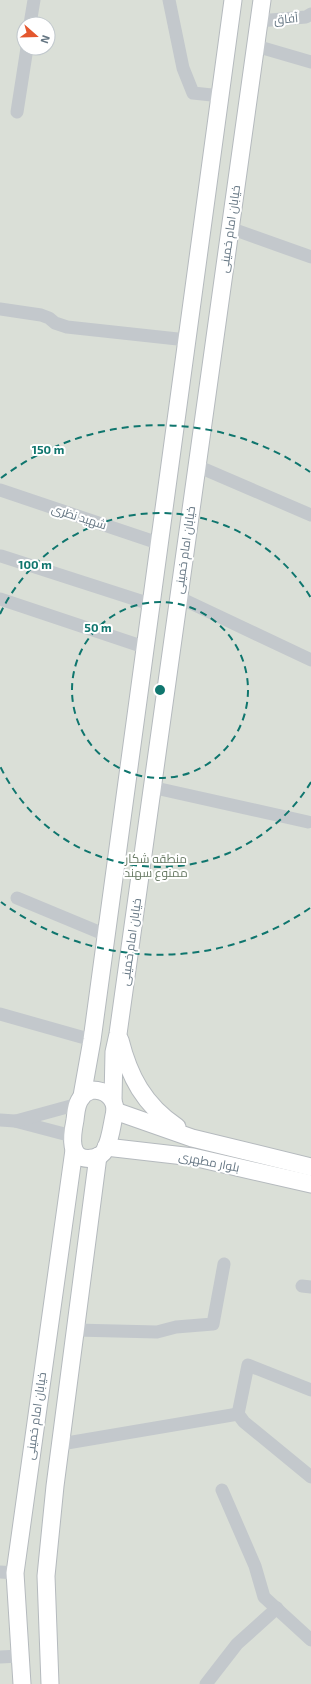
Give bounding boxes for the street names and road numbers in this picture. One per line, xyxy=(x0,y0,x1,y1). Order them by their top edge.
street label: آفاق xyxy=(273,10,300,27)
street label: خیابان امام خمینی xyxy=(216,184,244,274)
street label: شهید نظری xyxy=(50,501,109,532)
street label: خیابان امام خمینی xyxy=(171,505,199,595)
street label: خیابان امام خمینی xyxy=(117,897,145,987)
street label: بلوار مطهری xyxy=(177,1148,241,1175)
street label: خیابان امام خمینی xyxy=(22,1371,50,1461)

